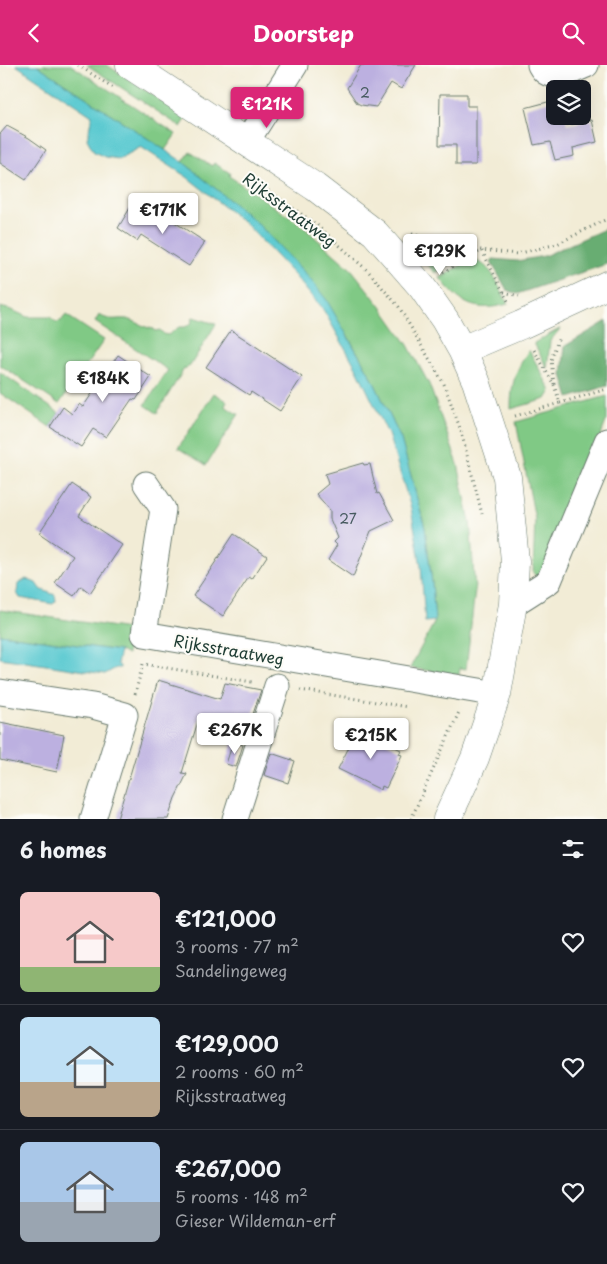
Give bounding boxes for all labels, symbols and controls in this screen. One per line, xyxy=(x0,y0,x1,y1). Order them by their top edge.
text: Doorstep xyxy=(253,16,354,49)
icon: back xyxy=(20,19,48,47)
icon: search xyxy=(559,19,587,47)
map controls xyxy=(546,80,591,125)
button: layers xyxy=(546,80,591,125)
house number: 2 xyxy=(360,82,370,103)
pin: €121K xyxy=(232,87,302,129)
text: €121K xyxy=(242,91,292,115)
street label: Rijksstraatweg xyxy=(238,166,342,252)
pin: €171K xyxy=(128,193,198,235)
text: €171K xyxy=(139,197,187,221)
pin: €129K xyxy=(405,233,475,276)
text: €129K xyxy=(414,238,466,262)
pin: €184K xyxy=(68,361,138,403)
text: €184K xyxy=(77,365,129,389)
house number: 27 xyxy=(339,508,357,529)
street label: Rijksstraatweg xyxy=(172,627,286,671)
pin: €267K xyxy=(200,713,270,755)
text: €267K xyxy=(208,717,262,741)
pin: €215K xyxy=(336,717,406,760)
text: €215K xyxy=(345,722,397,746)
text: 6 homes xyxy=(20,833,106,865)
icon: filters xyxy=(559,835,587,863)
text: €121,000 xyxy=(175,902,276,934)
icon: home xyxy=(60,912,120,972)
icon: heart xyxy=(559,928,587,956)
text: 3 rooms · 77 m² xyxy=(175,934,299,958)
text: Sandelingeweg xyxy=(175,958,287,982)
text: €129,000 xyxy=(175,1027,279,1059)
icon: home xyxy=(60,1037,120,1097)
icon: heart xyxy=(559,1053,587,1081)
text: 2 rooms · 60 m² xyxy=(175,1059,304,1083)
text: Rijksstraatweg xyxy=(175,1083,287,1107)
text: €267,000 xyxy=(175,1152,281,1184)
icon: home xyxy=(60,1162,120,1222)
icon: heart xyxy=(559,1178,587,1206)
text: 5 rooms · 148 m² xyxy=(175,1184,308,1208)
text: Gieser Wildeman-erf xyxy=(175,1208,335,1232)

